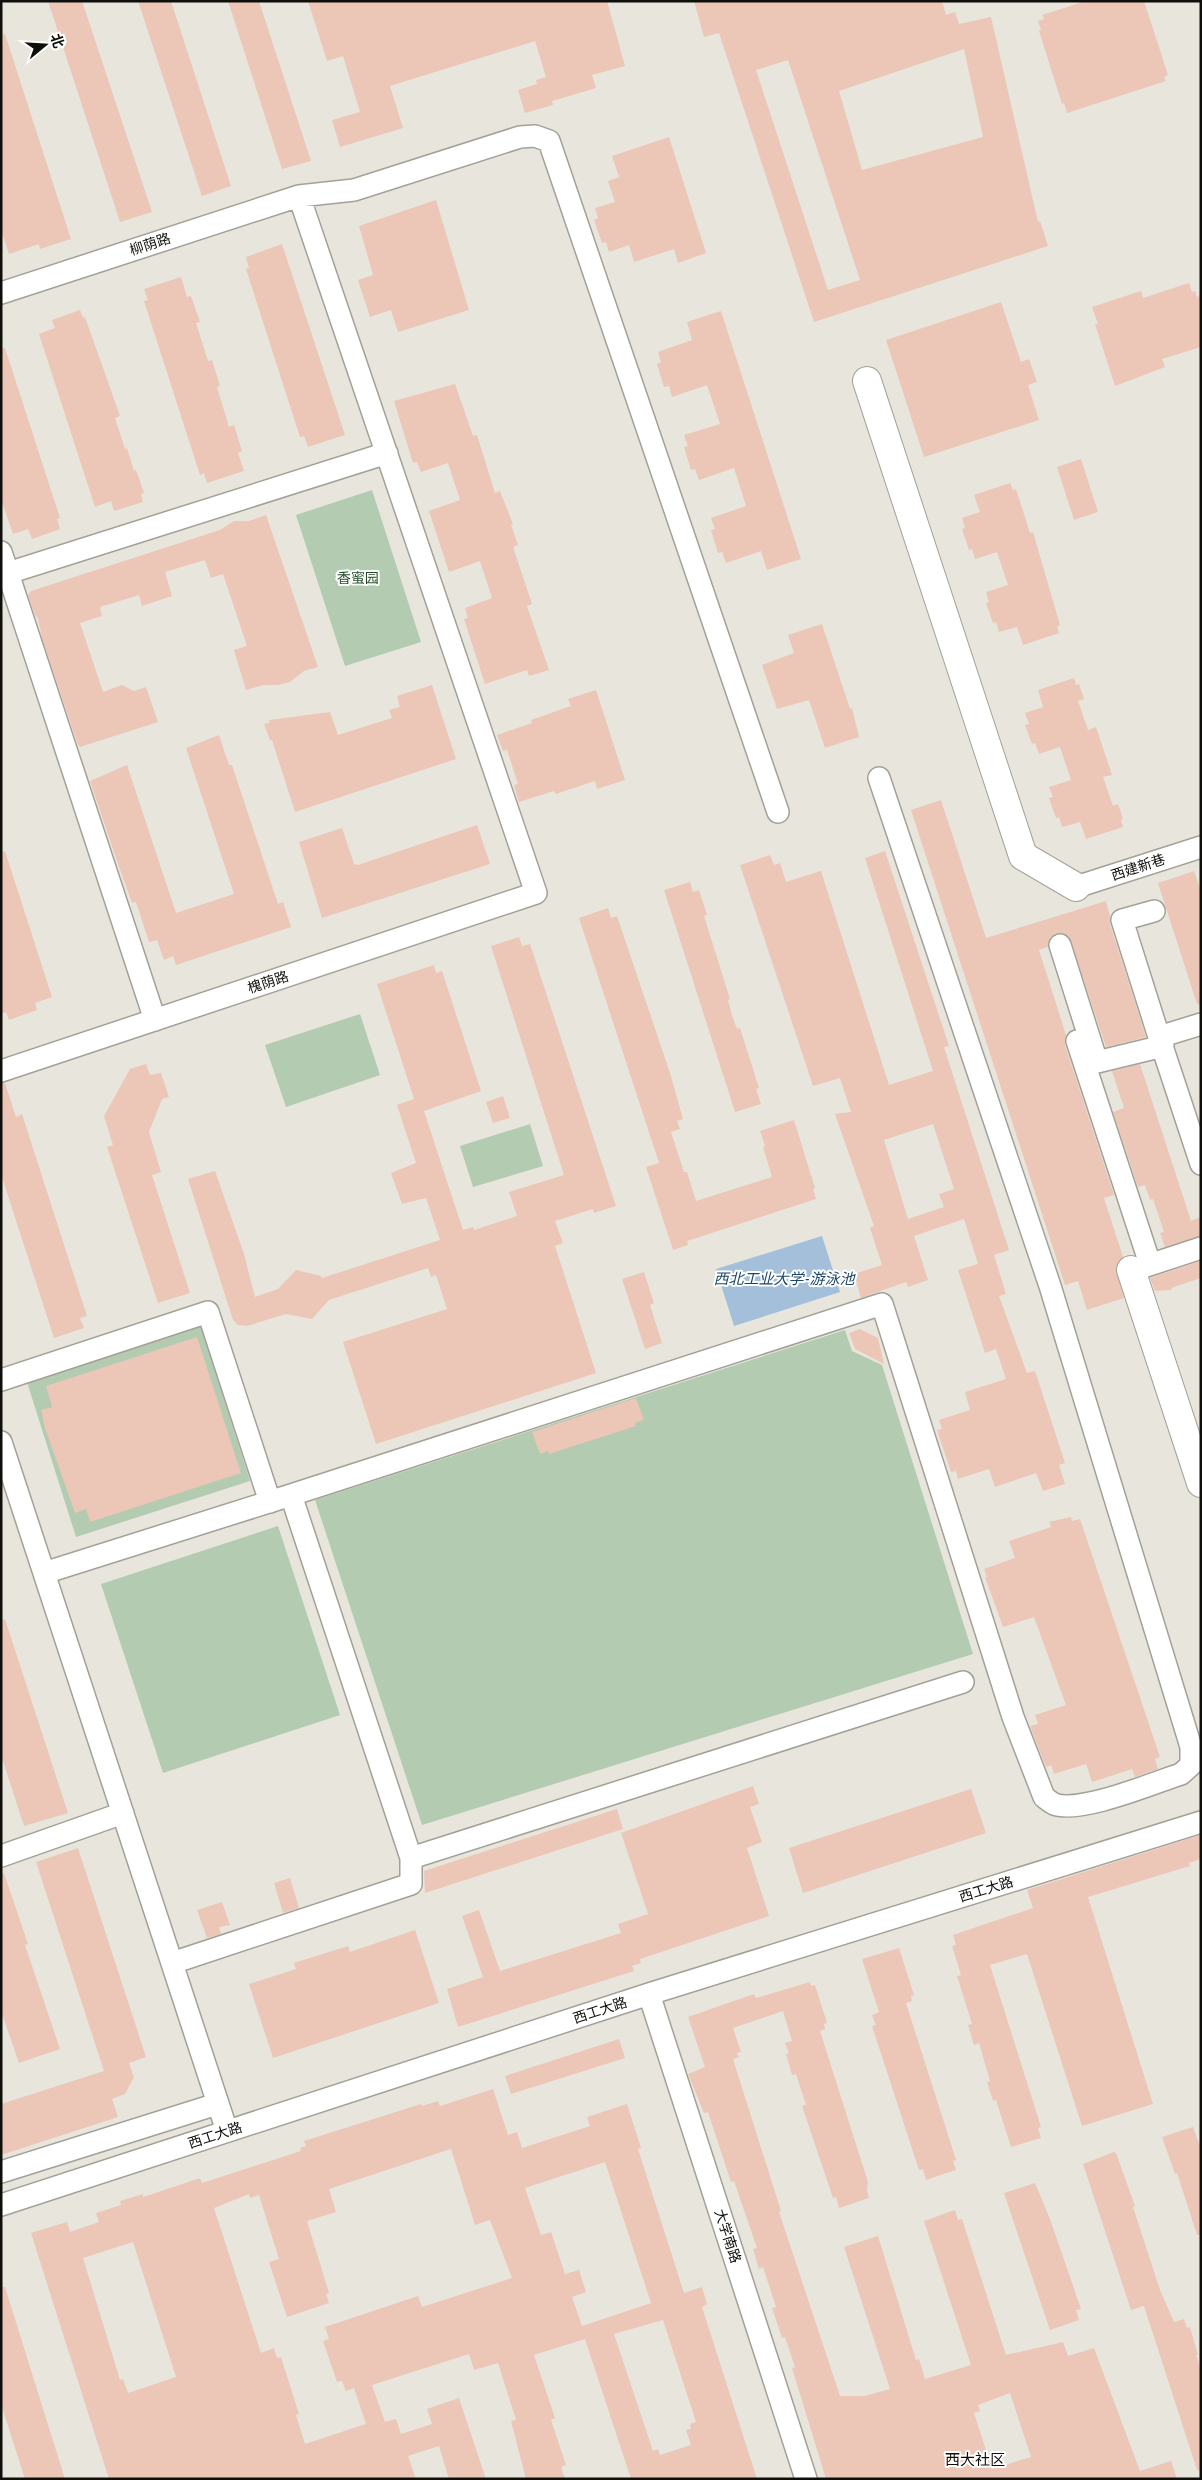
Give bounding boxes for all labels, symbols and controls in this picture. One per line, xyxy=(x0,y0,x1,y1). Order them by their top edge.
north arrow xyxy=(20,20,70,70)
text: 北 xyxy=(46,32,66,51)
street label: 柳荫路 xyxy=(128,231,173,260)
park label: 香蜜园 xyxy=(337,571,379,588)
street label: 西建新巷 xyxy=(1109,852,1168,885)
street label: 槐荫路 xyxy=(246,969,291,998)
water label: 西北工业大学-游泳池 xyxy=(714,1271,856,1290)
street label: 西工大路 xyxy=(957,1874,1016,1907)
street label: 西工大路 xyxy=(571,1995,630,2028)
street label: 西工大路 xyxy=(186,2120,245,2153)
street label: 大学南路 xyxy=(710,2207,743,2266)
district label: 西大社区 xyxy=(945,2452,1005,2471)

